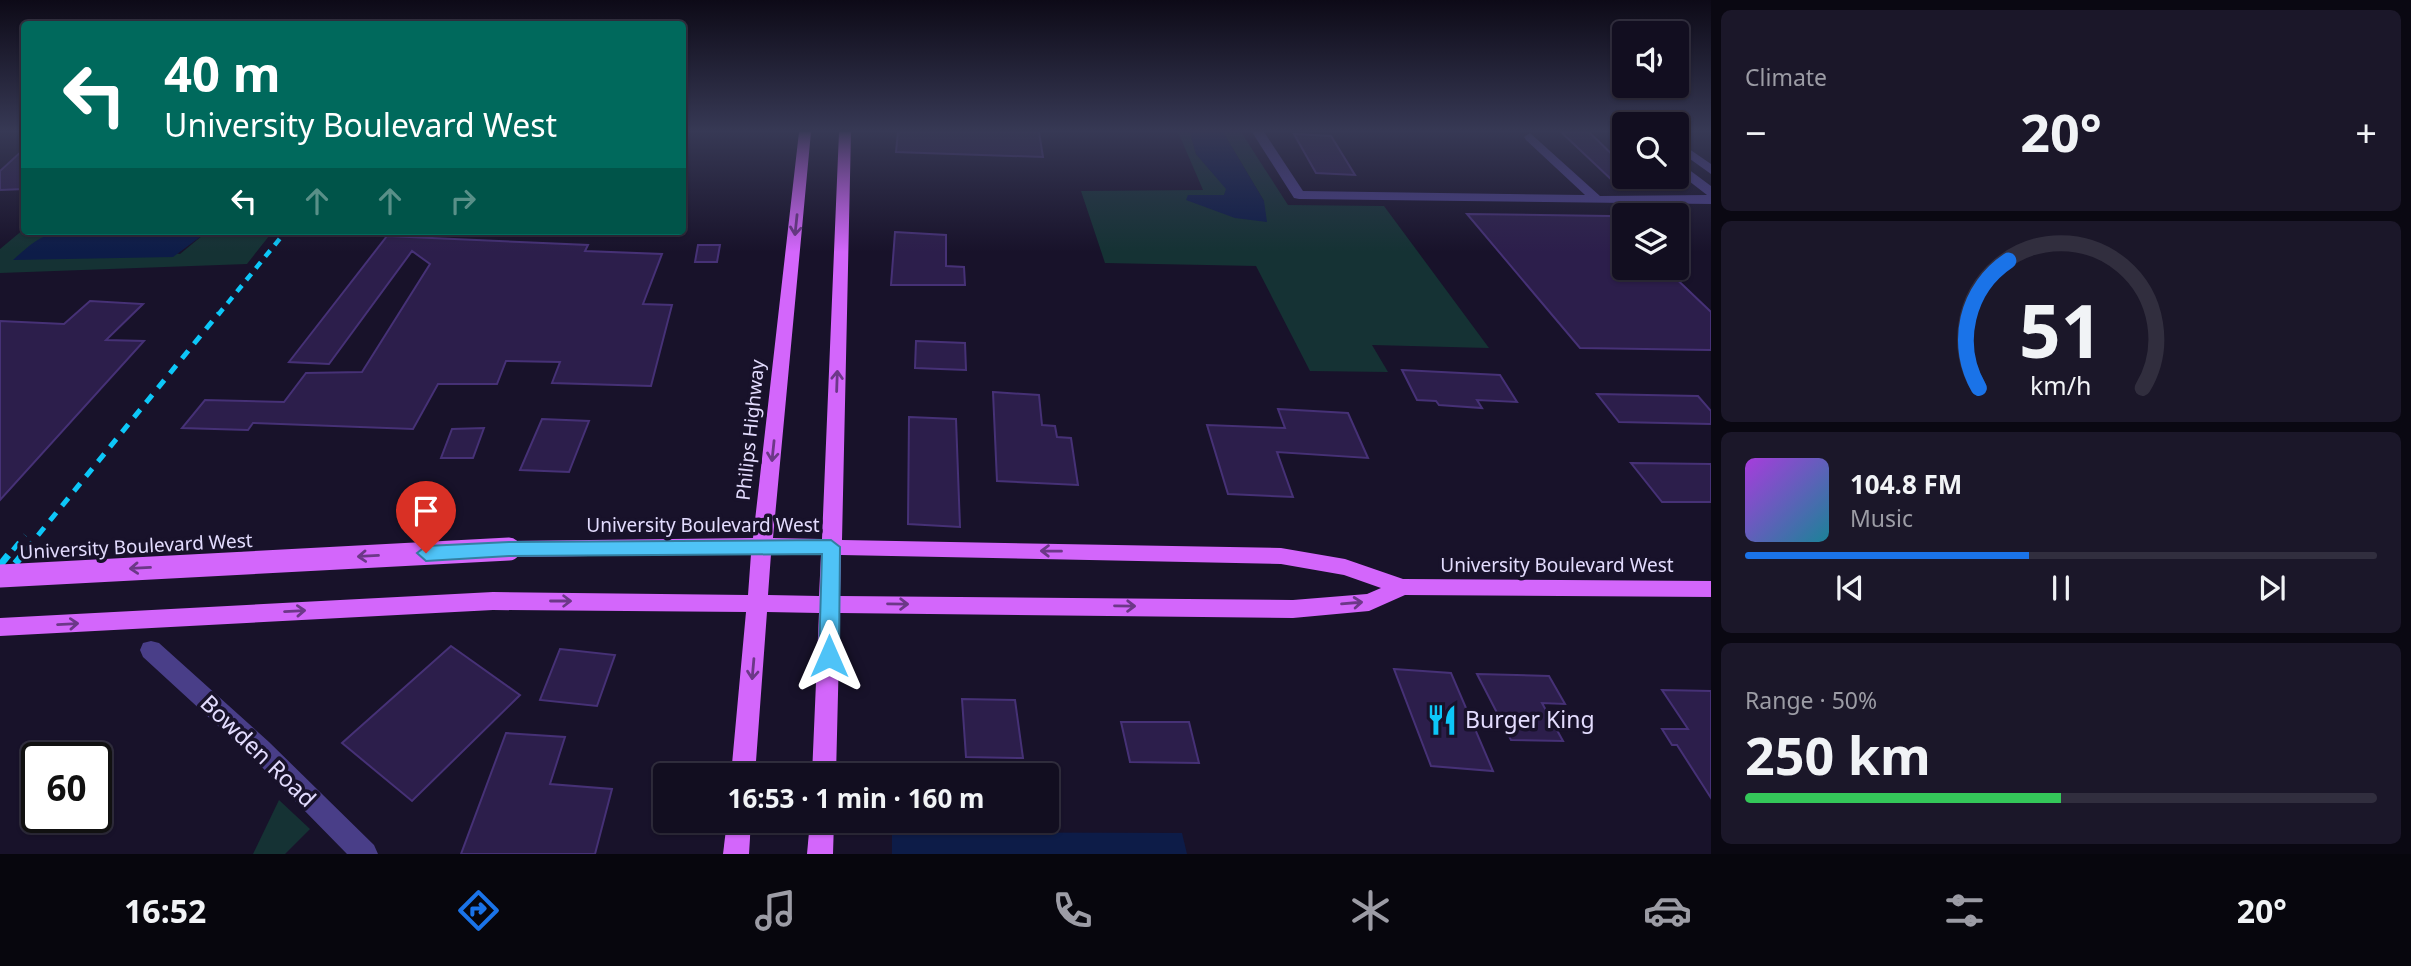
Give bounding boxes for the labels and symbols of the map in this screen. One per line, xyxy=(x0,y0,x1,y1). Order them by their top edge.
one-way arrow xyxy=(789,213,802,235)
street label: Philips Highway xyxy=(730,358,770,502)
one-way arrow xyxy=(830,370,843,393)
one-way arrow xyxy=(766,439,779,462)
pin xyxy=(396,481,456,553)
street label: University Boulevard West xyxy=(586,512,820,538)
street label: University Boulevard West xyxy=(19,527,253,565)
one-way arrow xyxy=(1040,545,1063,558)
one-way arrow xyxy=(356,550,379,563)
street label: University Boulevard West xyxy=(1440,552,1674,578)
one-way arrow xyxy=(130,562,152,575)
one-way arrow xyxy=(549,594,572,608)
one-way arrow xyxy=(1341,596,1363,609)
one-way arrow xyxy=(886,597,909,611)
one-way arrow xyxy=(1113,600,1136,613)
one-way arrow xyxy=(284,605,307,618)
one-way arrow xyxy=(56,617,79,630)
position arrow xyxy=(792,619,866,693)
one-way arrow xyxy=(746,657,759,680)
street label: Bowden Road xyxy=(194,687,323,814)
restaurant icon: Burger King xyxy=(1425,703,1459,737)
place label: Burger King xyxy=(1465,703,1595,735)
speed limit sign: 60 xyxy=(21,742,112,833)

